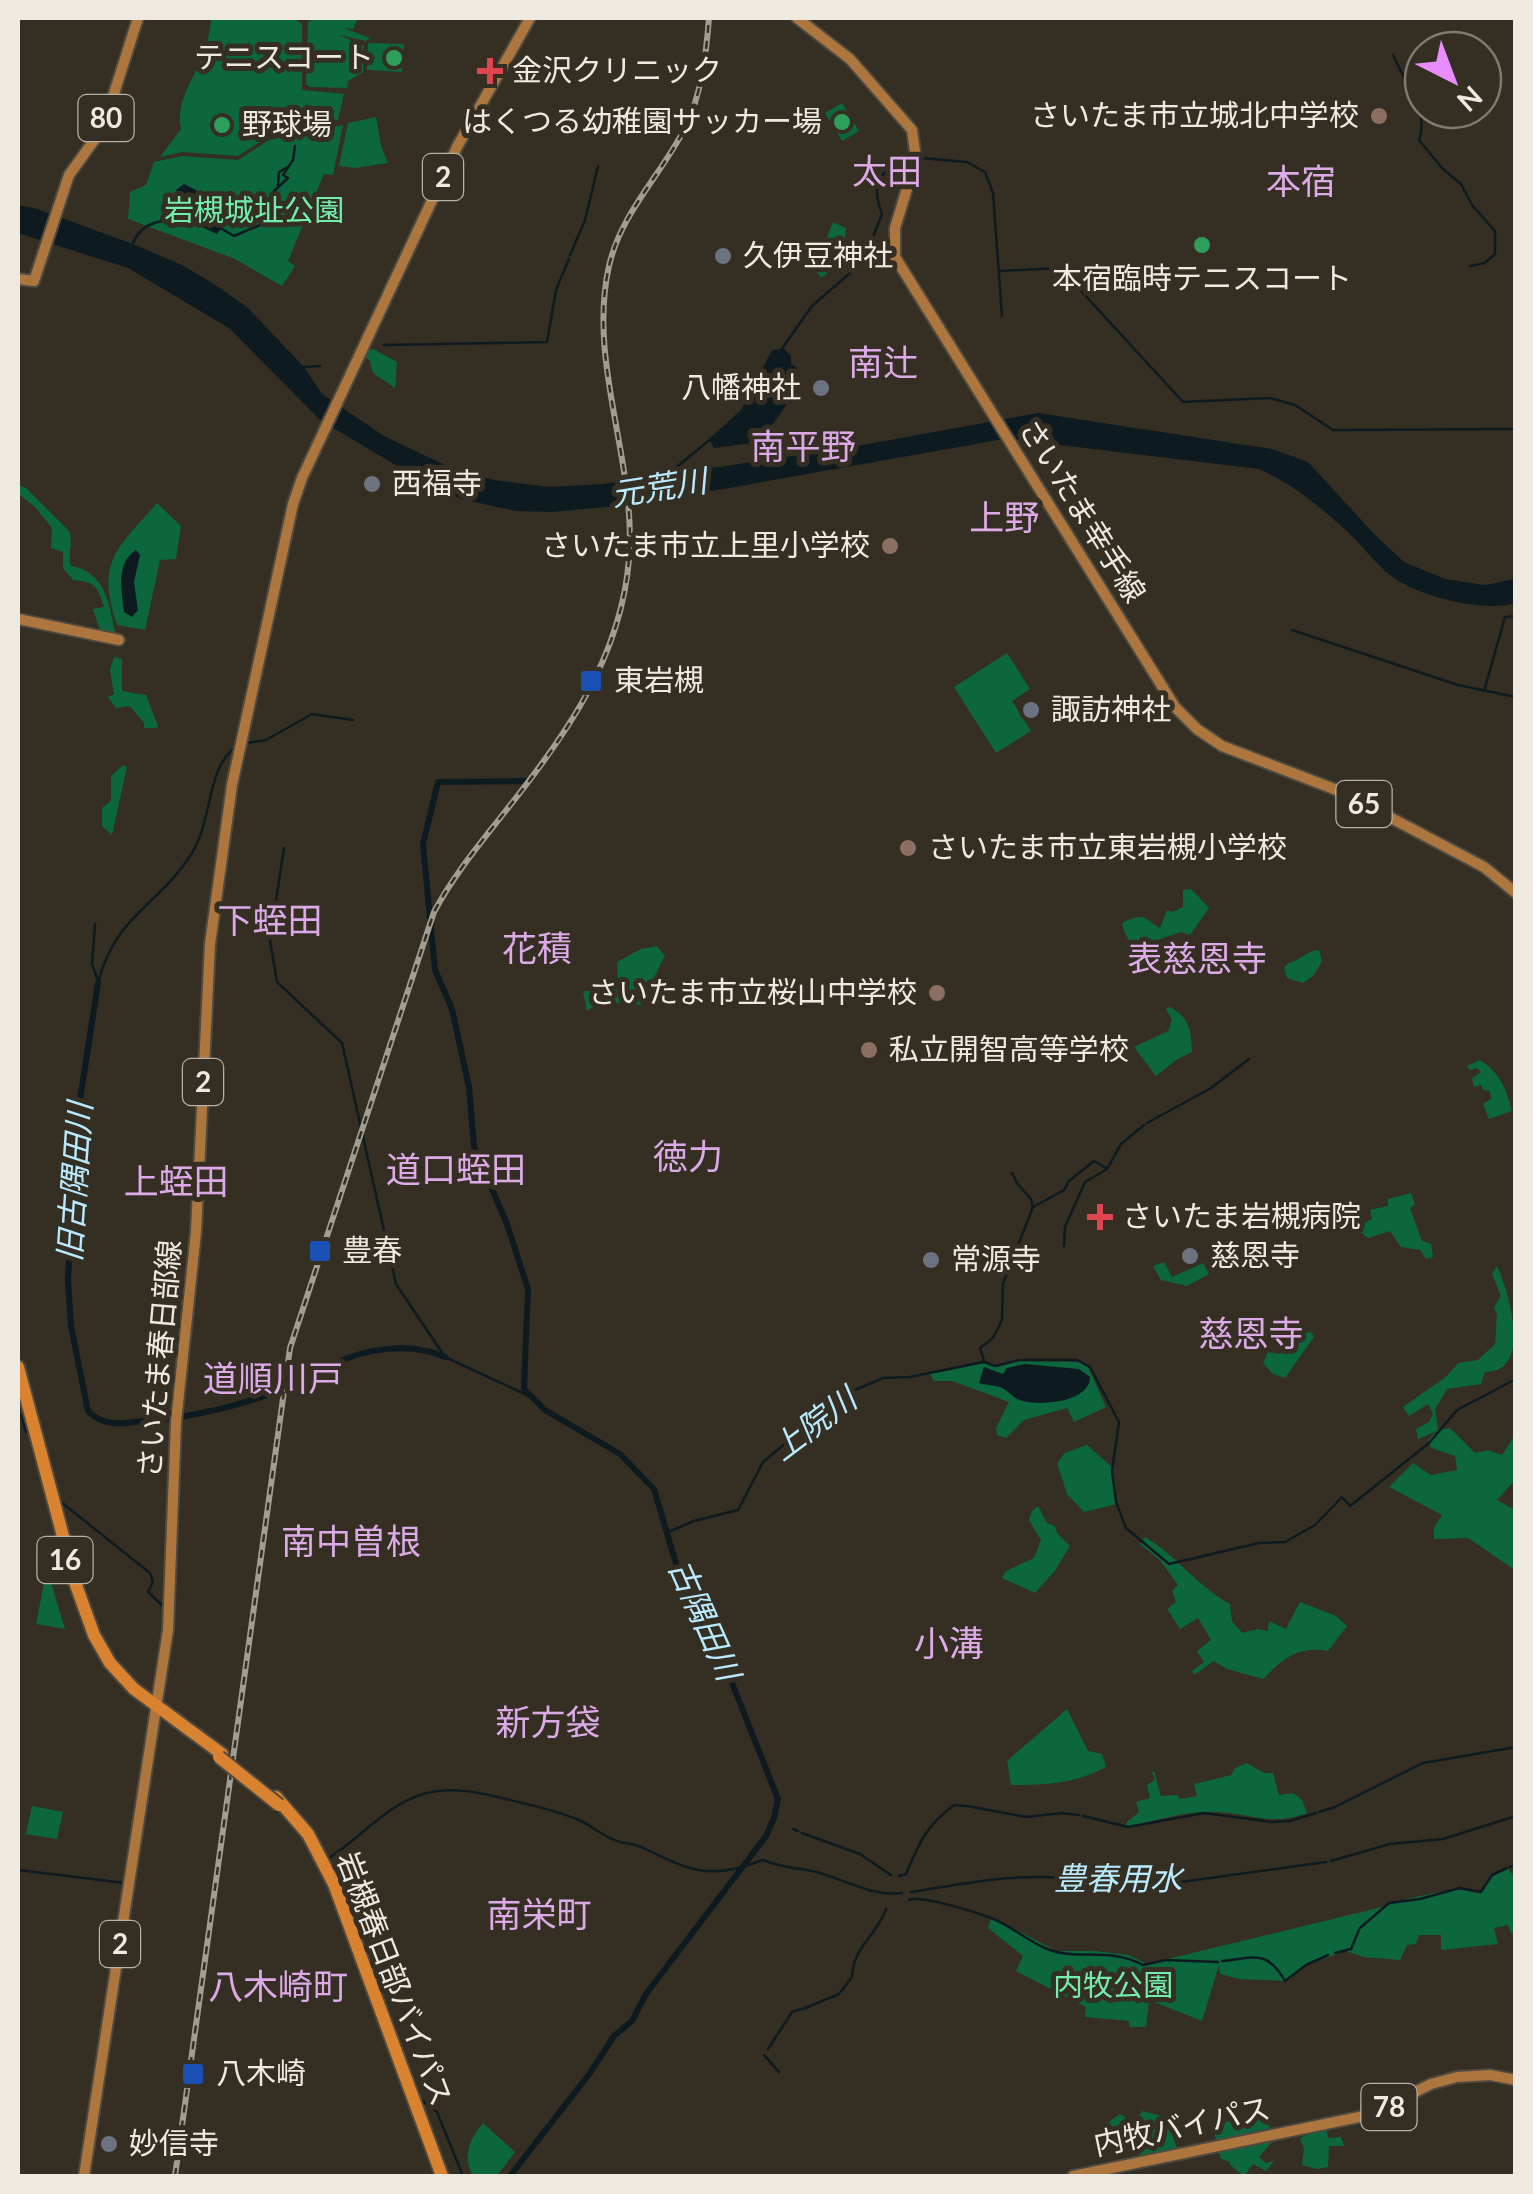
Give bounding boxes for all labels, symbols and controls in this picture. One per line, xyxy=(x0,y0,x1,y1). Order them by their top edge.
north arrow xyxy=(1403,30,1503,130)
place label: テニスコート xyxy=(194,38,374,74)
marker: テニスコート xyxy=(383,47,405,69)
place label: 金沢クリニック xyxy=(512,51,722,87)
marker: 金沢クリニック xyxy=(477,58,503,84)
text: N xyxy=(1451,79,1490,119)
road number: 80 xyxy=(78,95,134,141)
place label: さいたま市立城北中学校 xyxy=(1030,96,1359,132)
place label: はくつる幼稚園サッカー場 xyxy=(462,102,822,138)
place label: 野球場 xyxy=(242,105,332,141)
marker: さいたま市立城北中学校 xyxy=(1368,105,1390,127)
marker: はくつる幼稚園サッカー場 xyxy=(831,111,853,133)
marker: 野球場 xyxy=(211,114,233,136)
district label: 太田 xyxy=(852,149,922,191)
road number: 2 xyxy=(423,154,463,200)
district label: 本宿 xyxy=(1266,159,1336,201)
park label: 岩槻城址公園 xyxy=(164,191,344,227)
marker: 本宿臨時テニスコート xyxy=(1191,234,1213,256)
place label: 久伊豆神社 xyxy=(743,236,893,272)
marker: 久伊豆神社 xyxy=(712,245,734,267)
place label: 本宿臨時テニスコート xyxy=(1052,259,1352,295)
district label: 南辻 xyxy=(848,340,918,382)
place label: 八幡神社 xyxy=(681,368,801,404)
marker: 八幡神社 xyxy=(810,377,832,399)
street label: さいたま幸手線 xyxy=(1013,412,1154,608)
district label: 南平野 xyxy=(750,424,856,466)
water label: 元荒川 xyxy=(608,459,712,513)
place label: 西福寺 xyxy=(392,464,482,500)
marker: 西福寺 xyxy=(361,473,383,495)
district label: 上野 xyxy=(969,495,1039,537)
place label: さいたま市立上里小学校 xyxy=(541,526,870,562)
marker: さいたま市立上里小学校 xyxy=(879,535,901,557)
place label: 東岩槻 xyxy=(614,661,704,697)
marker: 東岩槻 xyxy=(578,668,604,694)
place label: 諏訪神社 xyxy=(1051,690,1171,726)
marker: 諏訪神社 xyxy=(1020,699,1042,721)
road number: 65 xyxy=(1336,781,1392,827)
place label: さいたま市立東岩槻小学校 xyxy=(928,828,1287,864)
marker: さいたま市立東岩槻小学校 xyxy=(897,837,919,859)
district label: 下蛭田 xyxy=(217,898,323,940)
district label: 花積 xyxy=(502,926,572,968)
district label: 表慈恩寺 xyxy=(1127,936,1267,978)
place label: さいたま市立桜山中学校 xyxy=(588,973,917,1009)
marker: さいたま市立桜山中学校 xyxy=(926,982,948,1004)
place label: 私立開智高等学校 xyxy=(889,1030,1129,1066)
marker: 私立開智高等学校 xyxy=(858,1039,880,1061)
road number: 2 xyxy=(183,1059,223,1105)
water label: 旧古隅田川 xyxy=(48,1098,99,1263)
district label: 徳力 xyxy=(653,1134,723,1176)
district label: 道口蛭田 xyxy=(386,1147,526,1189)
district label: 上蛭田 xyxy=(123,1159,229,1201)
place label: さいたま岩槻病院 xyxy=(1122,1197,1361,1233)
marker: さいたま岩槻病院 xyxy=(1087,1204,1113,1230)
place label: 豊春 xyxy=(342,1231,402,1267)
place label: 慈恩寺 xyxy=(1210,1236,1300,1272)
street label: さいたま春日部線 xyxy=(130,1238,186,1479)
marker: 豊春 xyxy=(307,1238,333,1264)
place label: 常源寺 xyxy=(951,1240,1041,1276)
marker: 慈恩寺 xyxy=(1179,1245,1201,1267)
marker: 常源寺 xyxy=(920,1249,942,1271)
district label: 慈恩寺 xyxy=(1198,1311,1304,1353)
district label: 道順川戸 xyxy=(203,1356,343,1398)
water label: 上院川 xyxy=(763,1377,866,1467)
district label: 南中曽根 xyxy=(281,1519,421,1561)
road number: 16 xyxy=(38,1537,92,1583)
water label: 古隅田川 xyxy=(662,1553,750,1689)
district label: 小溝 xyxy=(914,1621,984,1663)
district label: 新方袋 xyxy=(495,1700,601,1742)
street label: 岩槻春日部バイパス xyxy=(331,1846,461,2110)
water label: 豊春用水 xyxy=(1054,1858,1185,1897)
district label: 南栄町 xyxy=(486,1892,592,1934)
road number: 2 xyxy=(100,1921,140,1967)
district label: 八木崎町 xyxy=(208,1964,348,2006)
park label: 内牧公園 xyxy=(1053,1966,1173,2002)
place label: 八木崎 xyxy=(216,2054,306,2090)
marker: 八木崎 xyxy=(180,2061,206,2087)
road number: 78 xyxy=(1362,2084,1416,2130)
street label: 内牧バイパス xyxy=(1090,2089,1273,2161)
place label: 妙信寺 xyxy=(129,2124,219,2160)
marker: 妙信寺 xyxy=(98,2133,120,2155)

